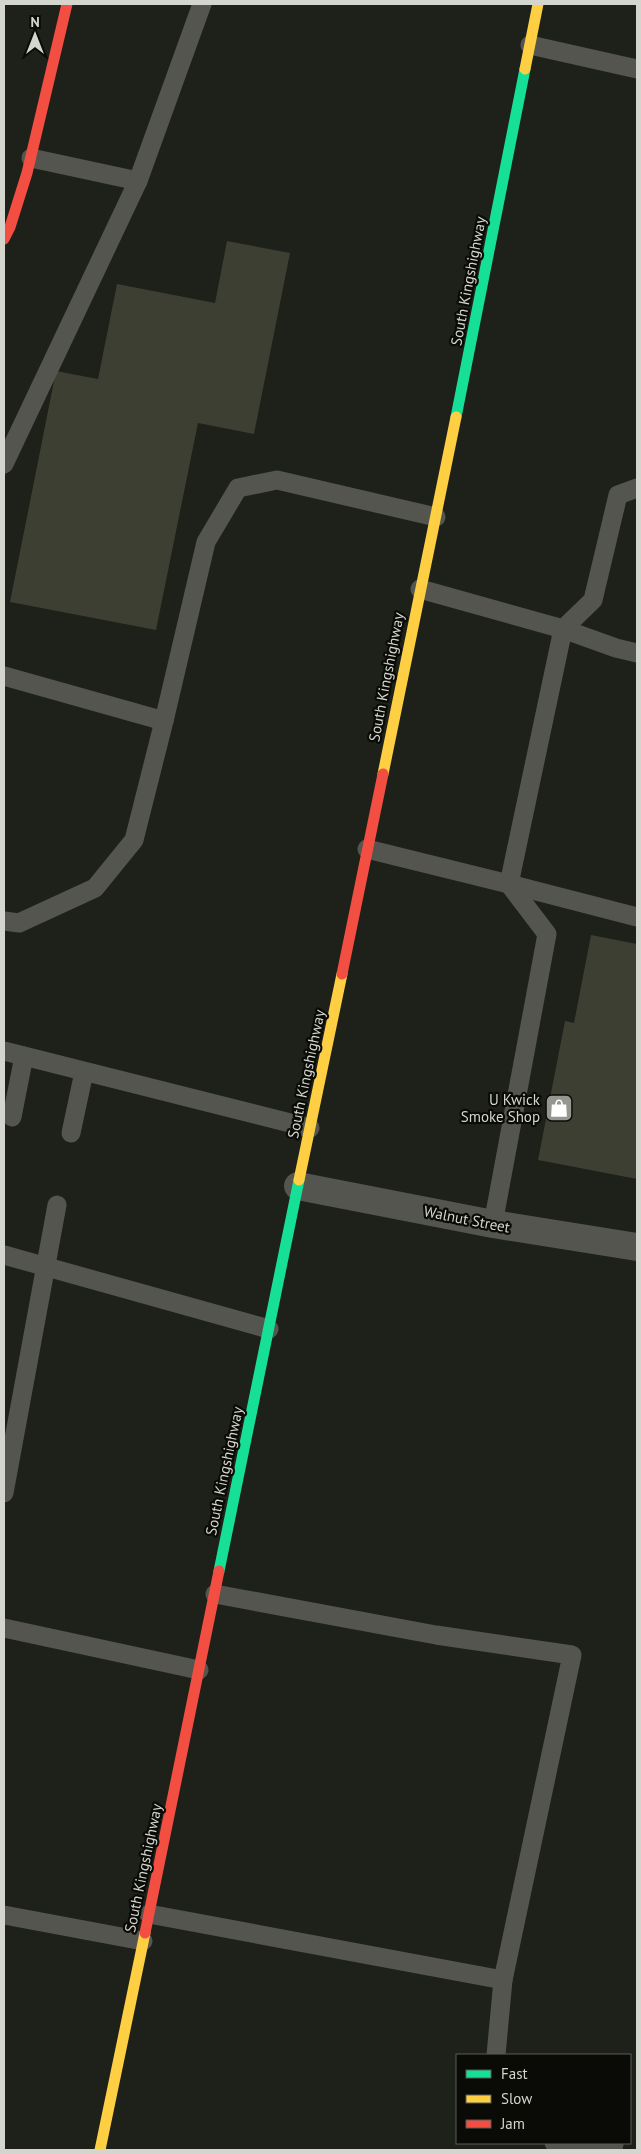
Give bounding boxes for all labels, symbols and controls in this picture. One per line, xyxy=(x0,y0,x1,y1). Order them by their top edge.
north arrow xyxy=(10,10,60,60)
text: N xyxy=(30,13,40,31)
street label: South Kingshighway xyxy=(446,215,490,347)
street label: South Kingshighway xyxy=(364,611,408,743)
street label: South Kingshighway xyxy=(283,1008,329,1140)
place label: U Kwick Smoke Shop xyxy=(461,1090,541,1126)
shop icon: U Kwick Smoke Shop xyxy=(544,1093,574,1123)
street label: Walnut Street xyxy=(422,1201,512,1237)
street label: South Kingshighway xyxy=(201,1405,247,1537)
street label: South Kingshighway xyxy=(120,1802,166,1934)
legend xyxy=(456,2054,631,2144)
text: Fast xyxy=(501,2064,528,2083)
text: Slow xyxy=(501,2089,532,2108)
text: Jam xyxy=(500,2114,525,2133)

